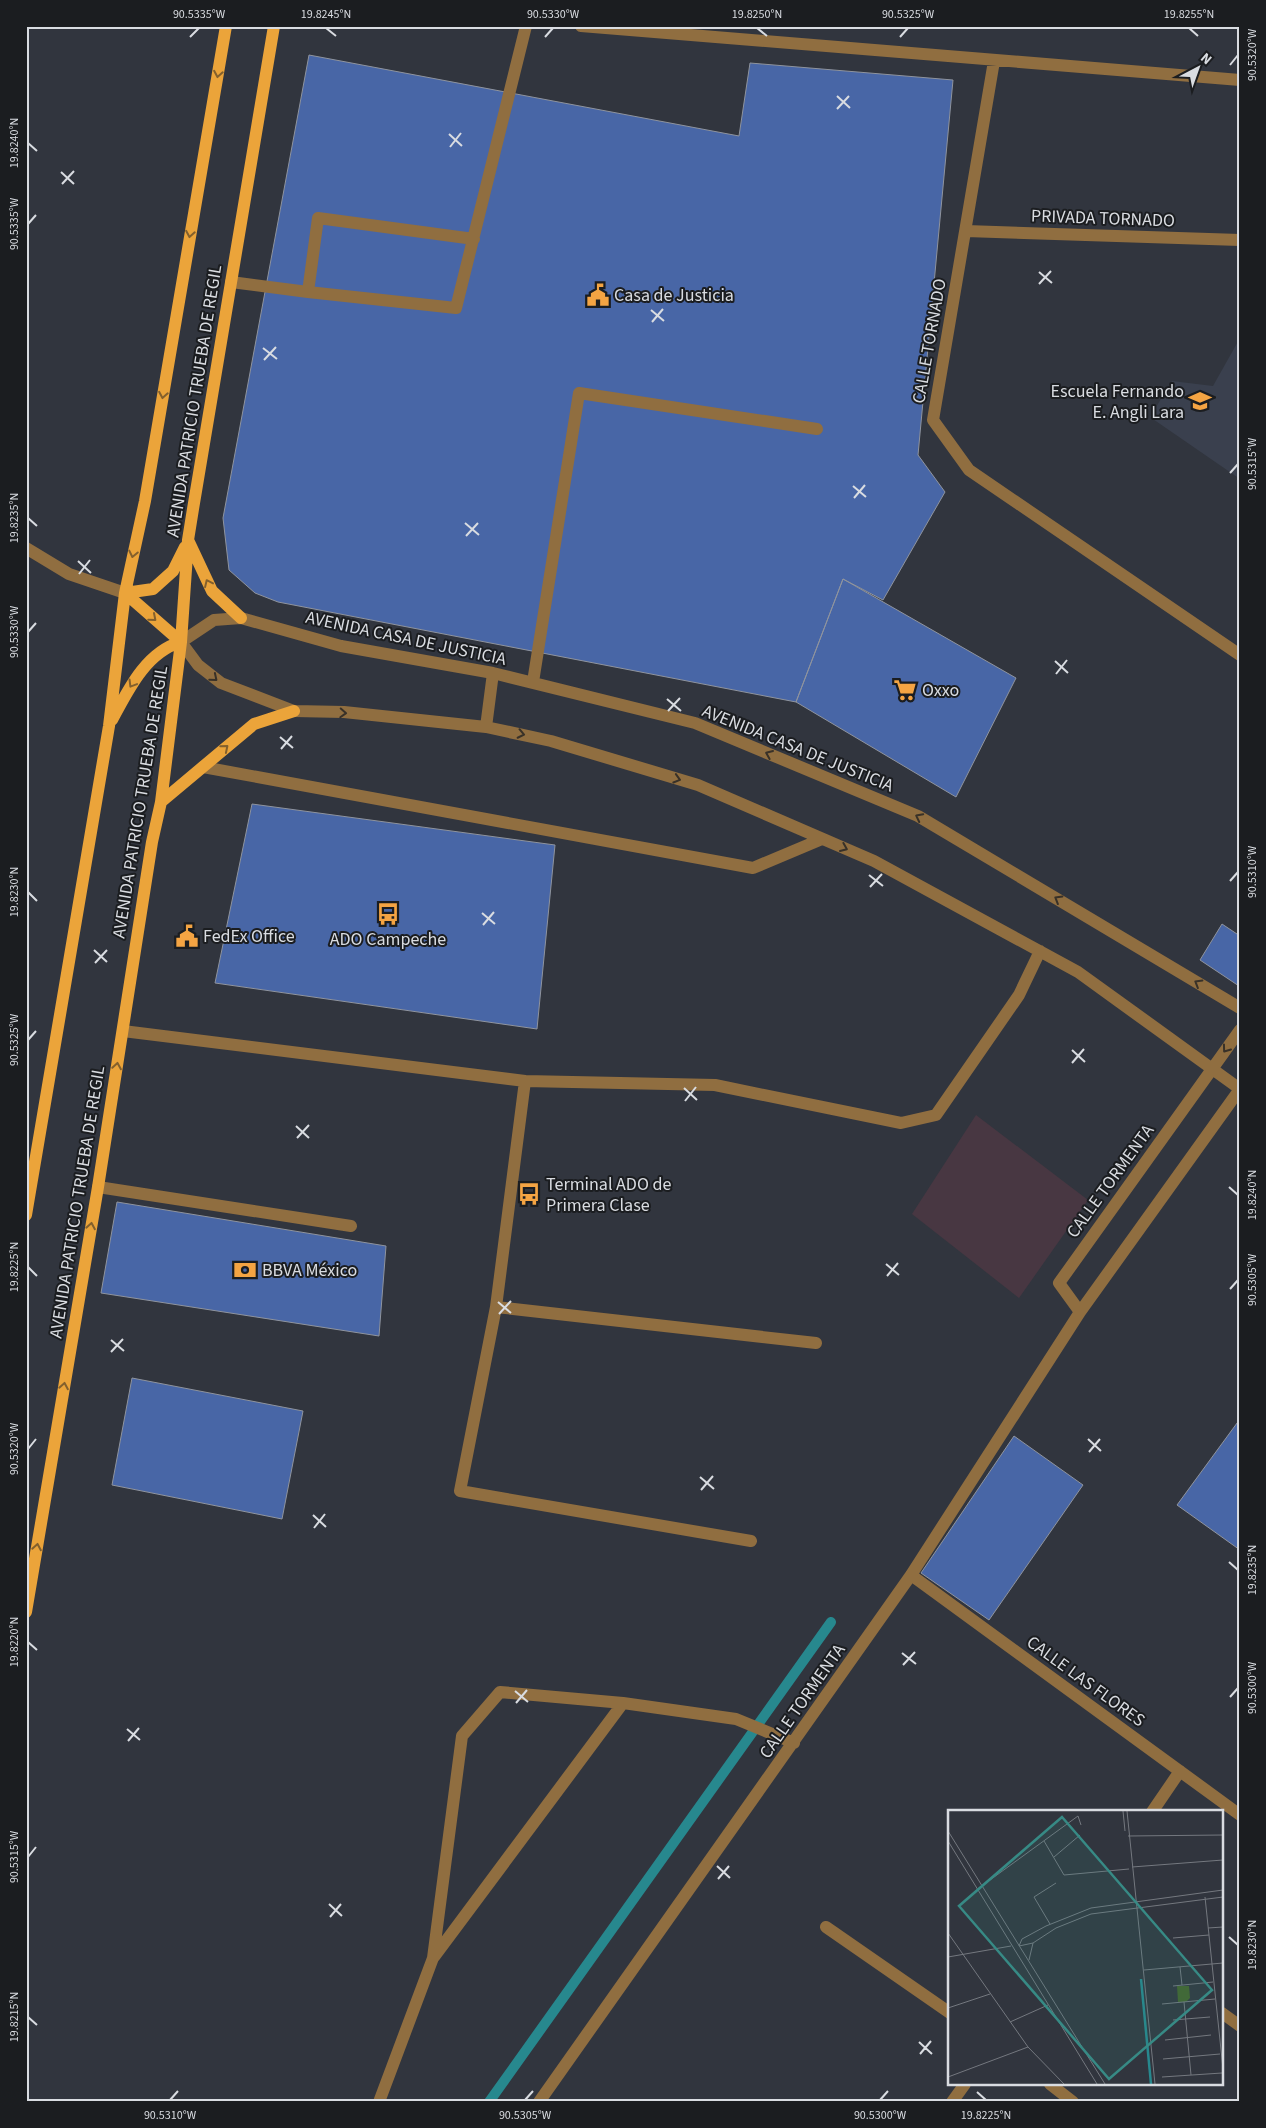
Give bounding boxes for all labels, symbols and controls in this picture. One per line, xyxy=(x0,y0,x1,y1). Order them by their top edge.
text: 90.5335°W xyxy=(173,6,226,23)
text: 19.8245°N xyxy=(301,6,351,23)
text: 90.5330°W xyxy=(527,6,580,23)
text: 19.8250°N xyxy=(732,6,782,23)
text: 90.5325°W xyxy=(882,6,935,23)
text: 19.8255°N xyxy=(1164,6,1214,23)
text: 90.5320°W xyxy=(1244,28,1261,81)
north arrow xyxy=(1174,42,1224,92)
text: N xyxy=(1196,48,1216,70)
one-way arrow xyxy=(213,70,223,79)
text: 19.8240°N xyxy=(6,118,23,168)
text: 90.5335°W xyxy=(6,197,23,250)
street label: PRIVADA TORNADO xyxy=(1031,203,1175,234)
one-way arrow xyxy=(186,230,196,239)
street label: AVENIDA PATRICIO TRUEBA DE REGIL xyxy=(161,263,228,539)
street label: CALLE TORNADO xyxy=(906,277,953,406)
public building icon: Casa de Justicia xyxy=(585,282,611,308)
place label: Casa de Justicia xyxy=(614,283,734,308)
place label: Escuela Fernando E. Angli Lara xyxy=(1050,379,1184,425)
school or university icon: Escuela Fernando E. Angli Lara xyxy=(1187,388,1213,414)
one-way arrow xyxy=(158,390,168,399)
text: 90.5315°W xyxy=(1244,437,1261,490)
text: 19.8235°N xyxy=(6,493,23,543)
one-way arrow xyxy=(128,550,139,559)
one-way arrow xyxy=(204,579,215,588)
text: 90.5330°W xyxy=(6,605,23,658)
street label: AVENIDA CASA DE JUSTICIA xyxy=(303,605,509,672)
one-way arrow xyxy=(147,612,156,621)
street label: AVENIDA PATRICIO TRUEBA DE REGIL xyxy=(107,664,174,940)
one-way arrow xyxy=(208,672,217,680)
supermarket icon: Oxxo xyxy=(892,677,918,703)
one-way arrow xyxy=(128,678,138,687)
place label: Oxxo xyxy=(922,678,959,703)
street label: AVENIDA CASA DE JUSTICIA xyxy=(698,699,898,798)
one-way arrow xyxy=(339,707,347,718)
one-way arrow xyxy=(517,728,526,739)
one-way arrow xyxy=(219,746,228,754)
one-way arrow xyxy=(765,749,774,760)
one-way arrow xyxy=(673,774,681,784)
one-way arrow xyxy=(915,813,924,823)
one-way arrow xyxy=(839,842,847,852)
text: 90.5310°W xyxy=(1244,845,1261,898)
text: 19.8230°N xyxy=(6,867,23,917)
one-way arrow xyxy=(1055,896,1064,906)
bus stop icon: ADO Campeche xyxy=(375,901,401,927)
public building icon: FedEx Office xyxy=(174,923,200,949)
place label: FedEx Office xyxy=(203,924,295,949)
place label: ADO Campeche xyxy=(330,927,446,952)
one-way arrow xyxy=(1194,979,1203,989)
text: 90.5325°W xyxy=(6,1013,23,1066)
one-way arrow xyxy=(1223,1043,1232,1053)
one-way arrow xyxy=(111,1061,122,1069)
street label: AVENIDA PATRICIO TRUEBA DE REGIL xyxy=(44,1064,111,1340)
street label: CALLE TORMENTA xyxy=(1061,1119,1160,1243)
text: 19.8240°N xyxy=(1244,1170,1261,1220)
place label: Terminal ADO de Primera Clase xyxy=(546,1172,671,1218)
bus stop icon: Terminal ADO de Primera Clase xyxy=(516,1181,542,1207)
one-way arrow xyxy=(85,1222,96,1230)
text: 19.8225°N xyxy=(6,1242,23,1292)
text: 90.5305°W xyxy=(1244,1253,1261,1306)
bank icon: BBVA México xyxy=(232,1257,258,1283)
place label: BBVA México xyxy=(262,1258,357,1283)
one-way arrow xyxy=(59,1382,69,1391)
text: 90.5320°W xyxy=(6,1422,23,1475)
one-way arrow xyxy=(32,1542,42,1551)
text: 19.8235°N xyxy=(1244,1545,1261,1595)
text: 19.8220°N xyxy=(6,1617,23,1667)
street label: CALLE LAS FLORES xyxy=(1021,1630,1150,1733)
street label: CALLE TORMENTA xyxy=(753,1639,851,1764)
text: 90.5300°W xyxy=(1244,1661,1261,1714)
inset map xyxy=(948,1810,1224,2086)
text: 90.5315°W xyxy=(6,1830,23,1883)
text: 19.8230°N xyxy=(1244,1920,1261,1970)
text: 19.8215°N xyxy=(6,1992,23,2042)
text: 90.5310°W xyxy=(144,2107,197,2124)
text: 90.5305°W xyxy=(499,2107,552,2124)
text: 90.5300°W xyxy=(854,2107,907,2124)
text: 19.8225°N xyxy=(961,2107,1011,2124)

